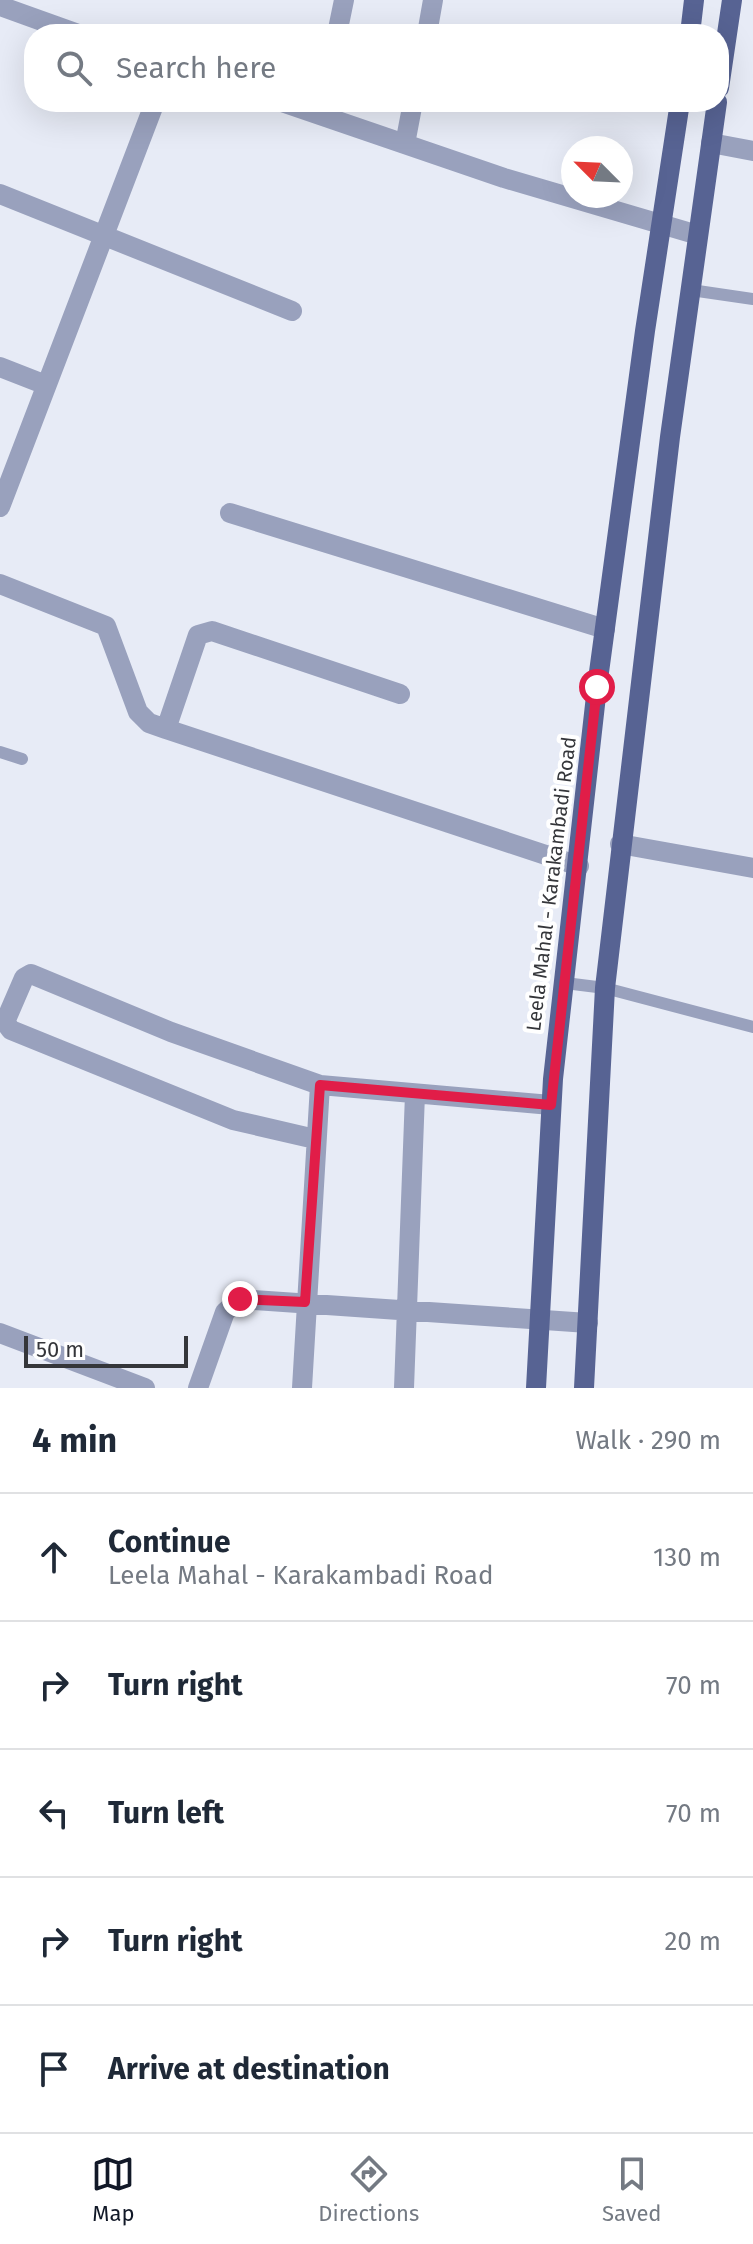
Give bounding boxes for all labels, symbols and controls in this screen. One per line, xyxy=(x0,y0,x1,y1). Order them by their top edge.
search box xyxy=(24,24,729,112)
icon: search xyxy=(52,46,96,90)
text: Search here xyxy=(116,50,276,86)
north arrow xyxy=(561,136,633,208)
route start xyxy=(579,669,615,705)
street label: Leela Mahal - Karakambadi Road xyxy=(521,735,581,1033)
route end xyxy=(222,1281,258,1317)
scale bar xyxy=(24,1332,188,1368)
text: 50 m xyxy=(36,1336,84,1363)
text: 4 min xyxy=(32,1420,117,1461)
text: Walk · 290 m xyxy=(576,1425,721,1456)
text: Continue xyxy=(108,1524,231,1560)
icon: ahead xyxy=(32,1535,76,1579)
text: 130 m xyxy=(653,1542,721,1573)
text: Leela Mahal - Karakambadi Road xyxy=(108,1560,493,1591)
icon: right xyxy=(32,1663,76,1707)
text: Turn right xyxy=(108,1667,243,1703)
text: 70 m xyxy=(666,1670,721,1701)
icon: left xyxy=(32,1791,76,1835)
text: Turn left xyxy=(108,1795,224,1831)
text: 70 m xyxy=(666,1798,721,1829)
icon: right xyxy=(32,1919,76,1963)
text: Turn right xyxy=(108,1923,243,1959)
text: 20 m xyxy=(664,1926,721,1957)
icon: arrive xyxy=(32,2047,76,2091)
text: Arrive at destination xyxy=(108,2051,390,2087)
tab: Map xyxy=(91,2152,135,2227)
tab: Directions xyxy=(318,2152,419,2227)
tab: Saved xyxy=(602,2152,662,2227)

